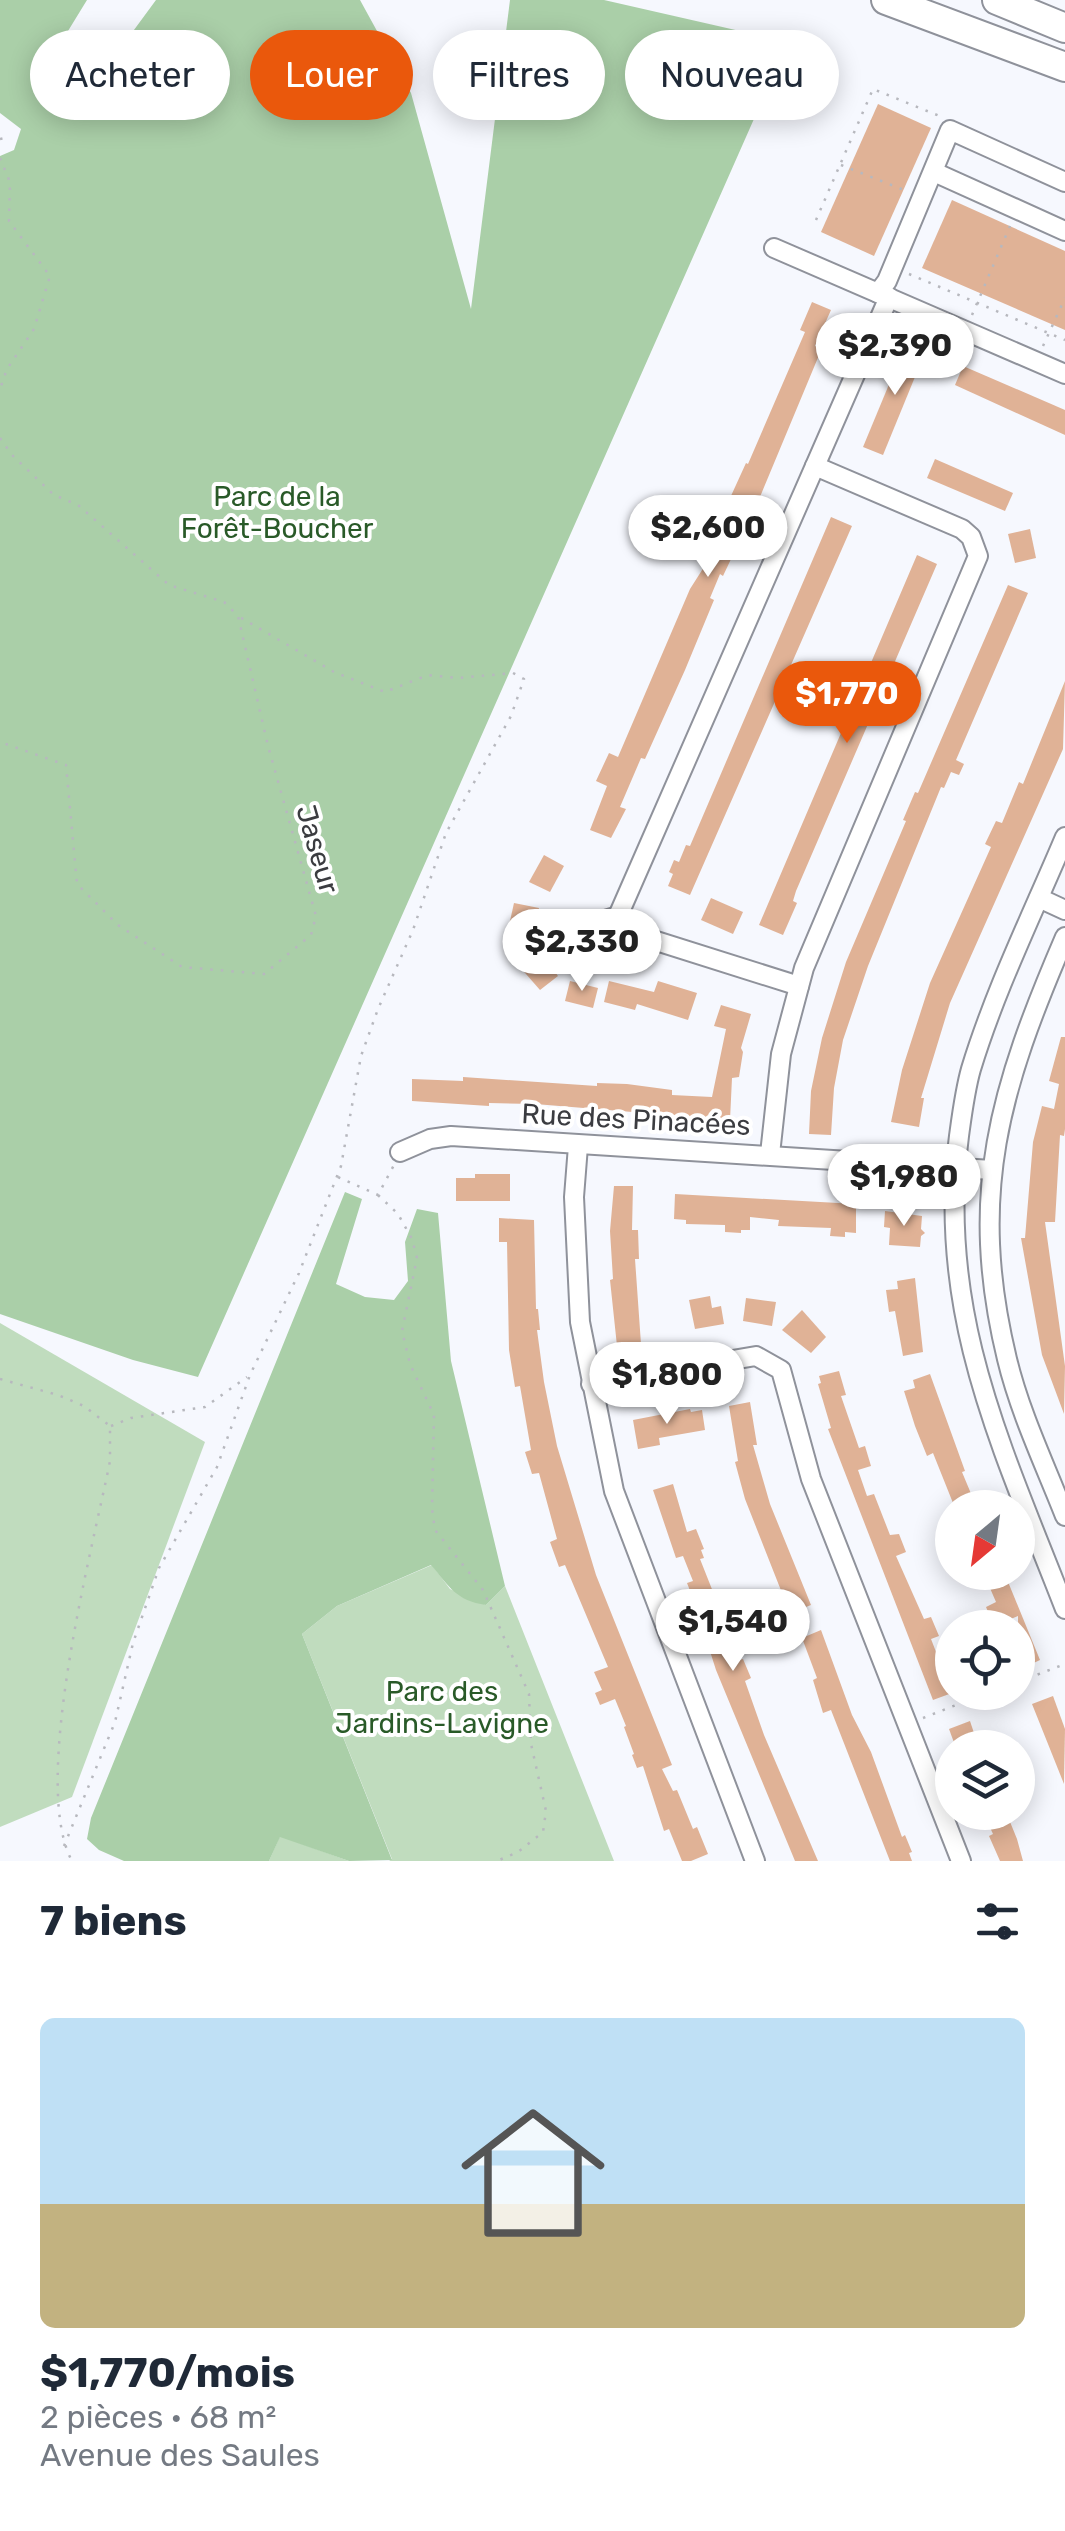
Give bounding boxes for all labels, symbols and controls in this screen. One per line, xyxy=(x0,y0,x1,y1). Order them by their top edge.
chip: Acheter xyxy=(30,30,230,120)
chip: Louer xyxy=(250,30,413,120)
chip: Filtres xyxy=(433,30,605,120)
chip: Nouveau xyxy=(625,30,839,120)
pin: $2,390 xyxy=(814,313,976,398)
text: $2,390 xyxy=(838,326,952,364)
park label: Parc de la Forêt-Boucher xyxy=(181,480,374,545)
pin: $2,600 xyxy=(627,495,789,580)
text: $2,600 xyxy=(650,508,766,546)
pin: $1,770 xyxy=(766,661,928,746)
text: $1,770 xyxy=(795,674,899,712)
street label: Jaseur xyxy=(289,801,346,898)
pin: $2,330 xyxy=(501,909,663,994)
text: $2,330 xyxy=(524,922,640,960)
street label: Rue des Pinacées xyxy=(521,1097,751,1142)
pin: $1,980 xyxy=(823,1144,985,1229)
text: $1,980 xyxy=(850,1157,958,1195)
pin: $1,800 xyxy=(586,1342,748,1427)
text: $1,800 xyxy=(611,1355,723,1393)
north arrow xyxy=(935,1490,1035,1590)
map controls xyxy=(935,1490,1035,1830)
pin: $1,540 xyxy=(652,1589,814,1674)
text: $1,540 xyxy=(678,1602,788,1640)
button: locate xyxy=(935,1610,1035,1710)
park label: Parc des Jardins-Lavigne xyxy=(335,1675,549,1740)
button: layers xyxy=(935,1730,1035,1830)
icon: filters xyxy=(970,1894,1025,1949)
text: 7 biens xyxy=(40,1896,187,1946)
icon: home xyxy=(443,2083,623,2263)
text: $1,770/mois xyxy=(40,2348,295,2398)
text: 2 pièces · 68 m² xyxy=(40,2398,276,2436)
text: Avenue des Saules xyxy=(40,2436,320,2474)

